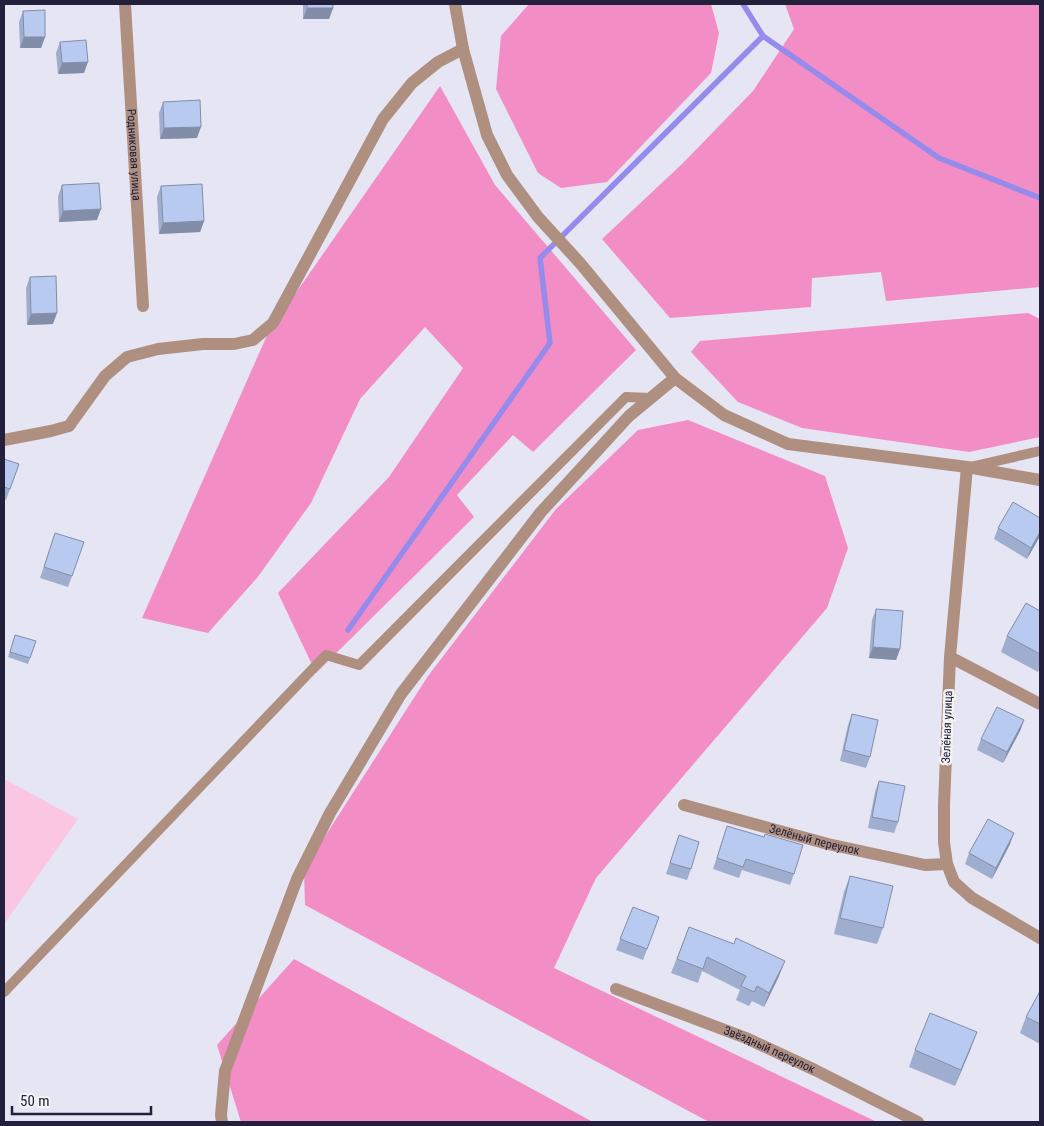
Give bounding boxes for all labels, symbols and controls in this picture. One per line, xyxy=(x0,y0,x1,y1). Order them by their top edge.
street label: Родниковая улица xyxy=(124,108,144,201)
street label: Зелёная улица xyxy=(939,690,955,764)
street label: Зелёный переулок xyxy=(768,821,861,858)
street label: Звёздный переулок xyxy=(722,1023,818,1076)
scale bar xyxy=(12,1084,151,1116)
text: 50 m xyxy=(20,1092,50,1110)

